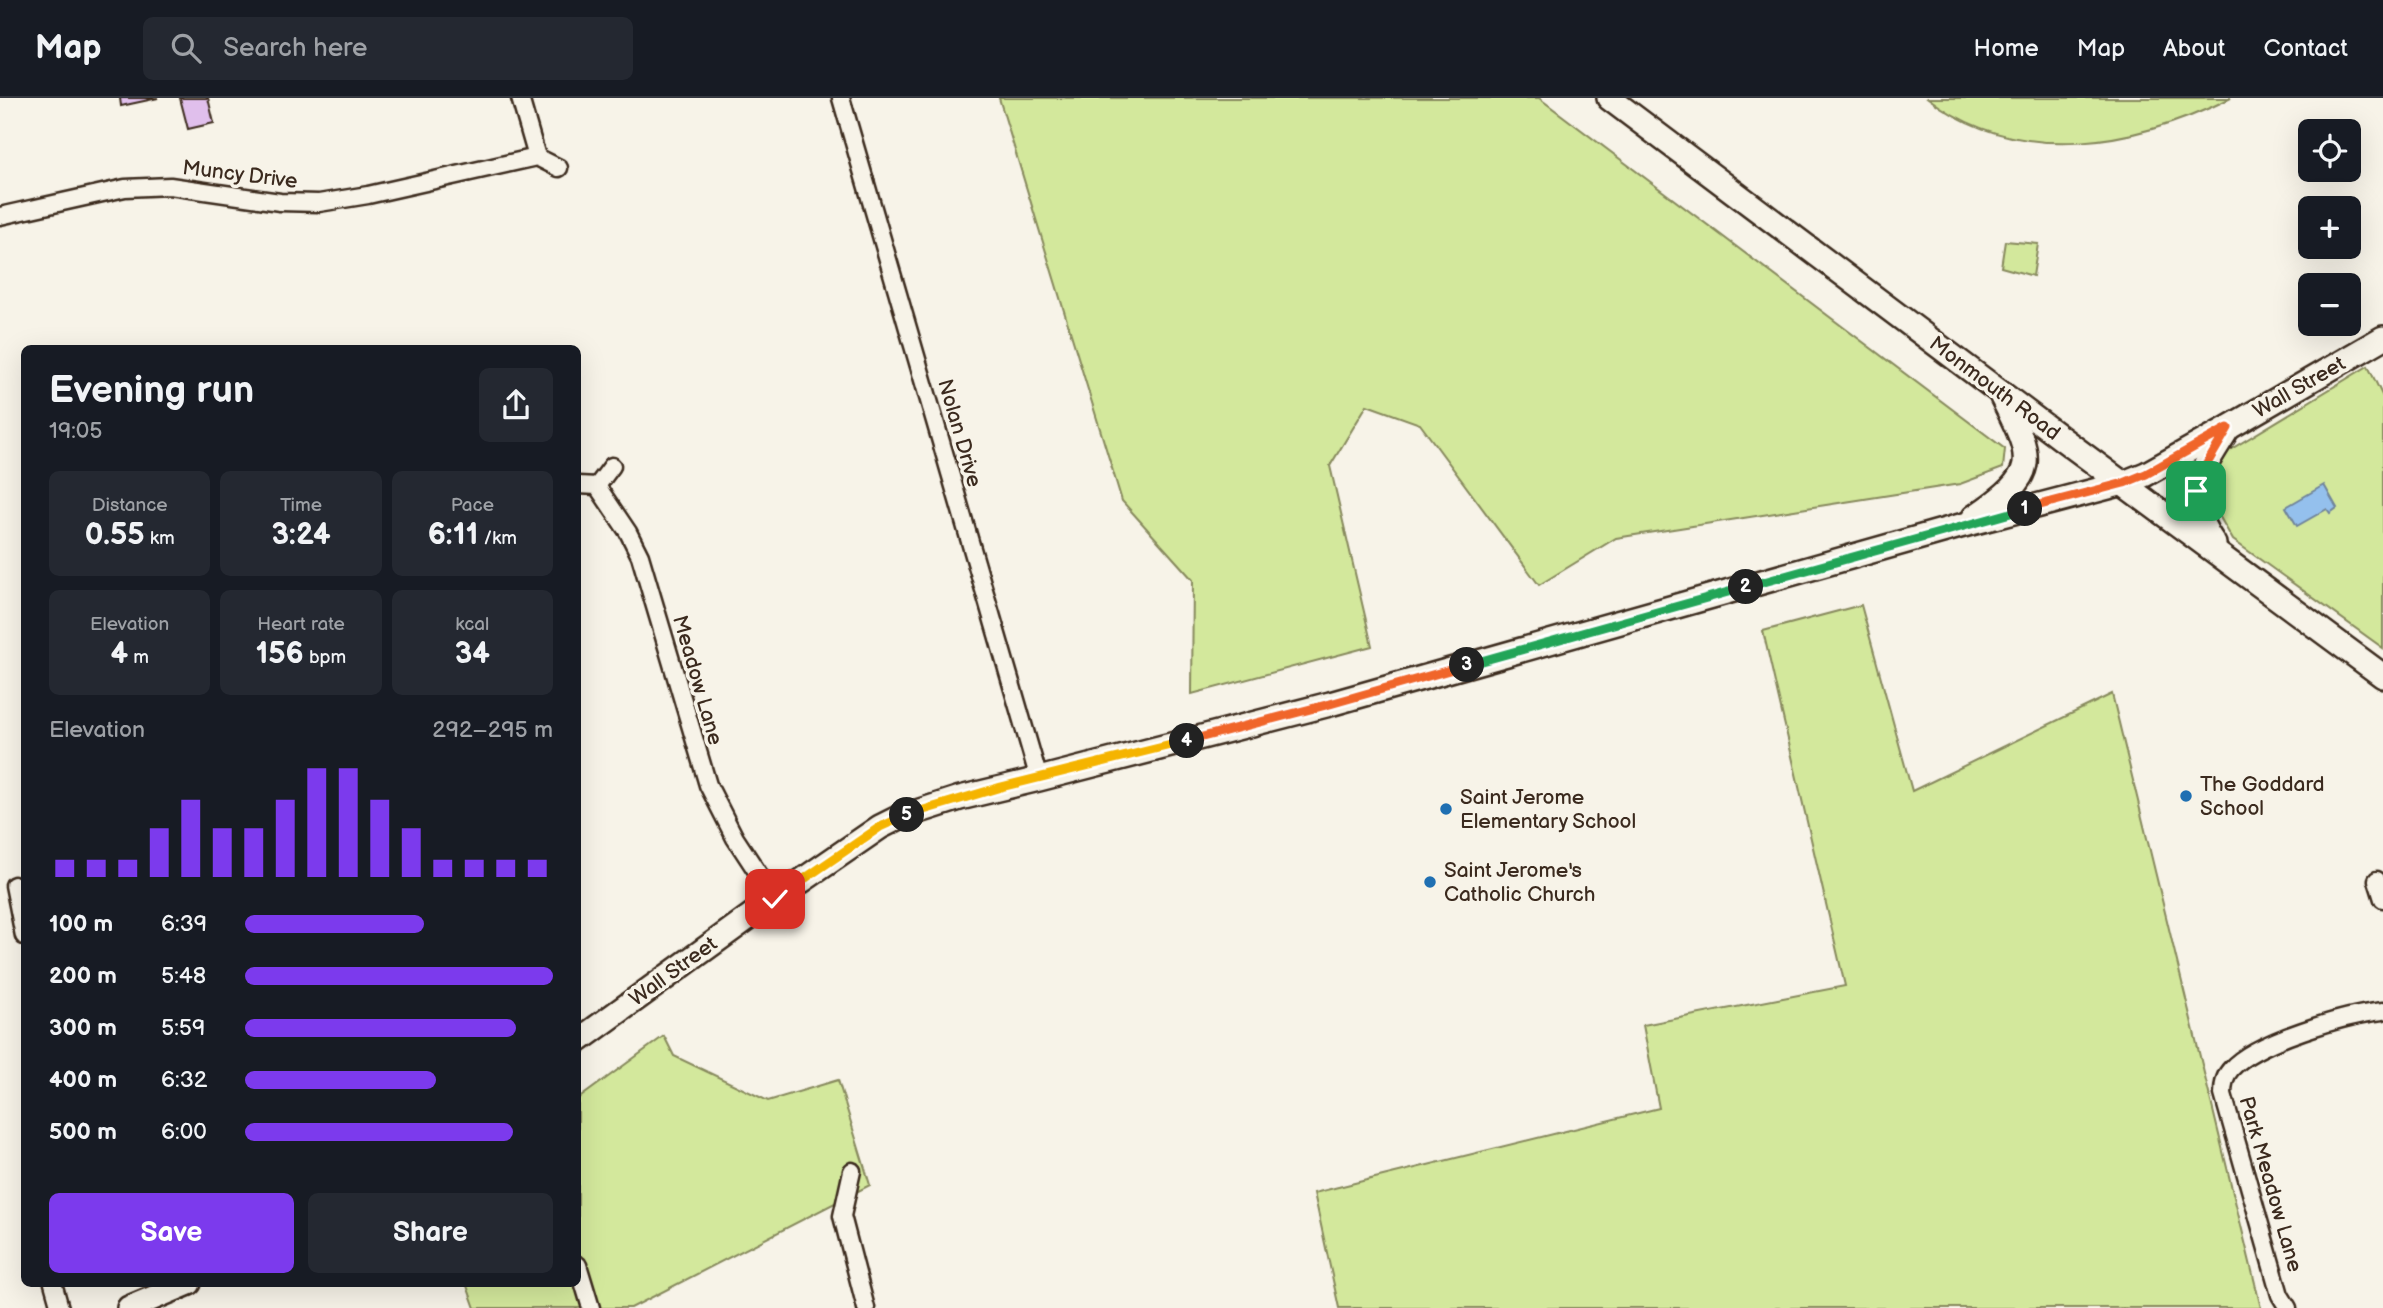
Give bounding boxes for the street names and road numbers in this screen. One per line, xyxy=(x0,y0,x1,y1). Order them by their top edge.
street label: Muncy Drive xyxy=(181,155,299,194)
street label: Monmouth Road xyxy=(1924,331,2065,446)
street label: Wall Street xyxy=(2249,351,2350,424)
street label: Nolan Drive xyxy=(932,376,987,490)
street label: Meadow Lane xyxy=(667,612,728,748)
street label: Wall Street xyxy=(625,931,722,1012)
street label: Park Meadow Lane xyxy=(2233,1093,2308,1275)

